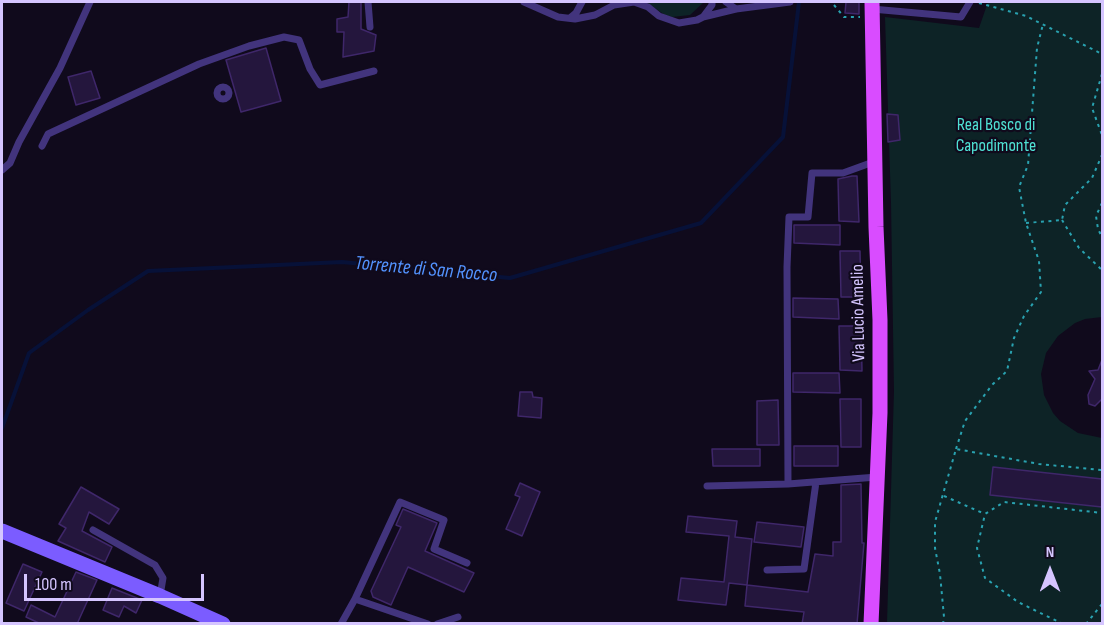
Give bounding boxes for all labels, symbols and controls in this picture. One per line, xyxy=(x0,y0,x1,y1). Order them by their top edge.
park label: Real Bosco di Capodimonte xyxy=(956,114,1036,156)
water label: Torrente di San Rocco xyxy=(354,252,498,288)
street label: Via Lucio Amelio xyxy=(847,264,871,362)
north arrow xyxy=(1020,541,1080,601)
text: N xyxy=(1046,543,1054,562)
scale bar xyxy=(27,562,207,600)
text: 100 m xyxy=(35,574,72,595)

